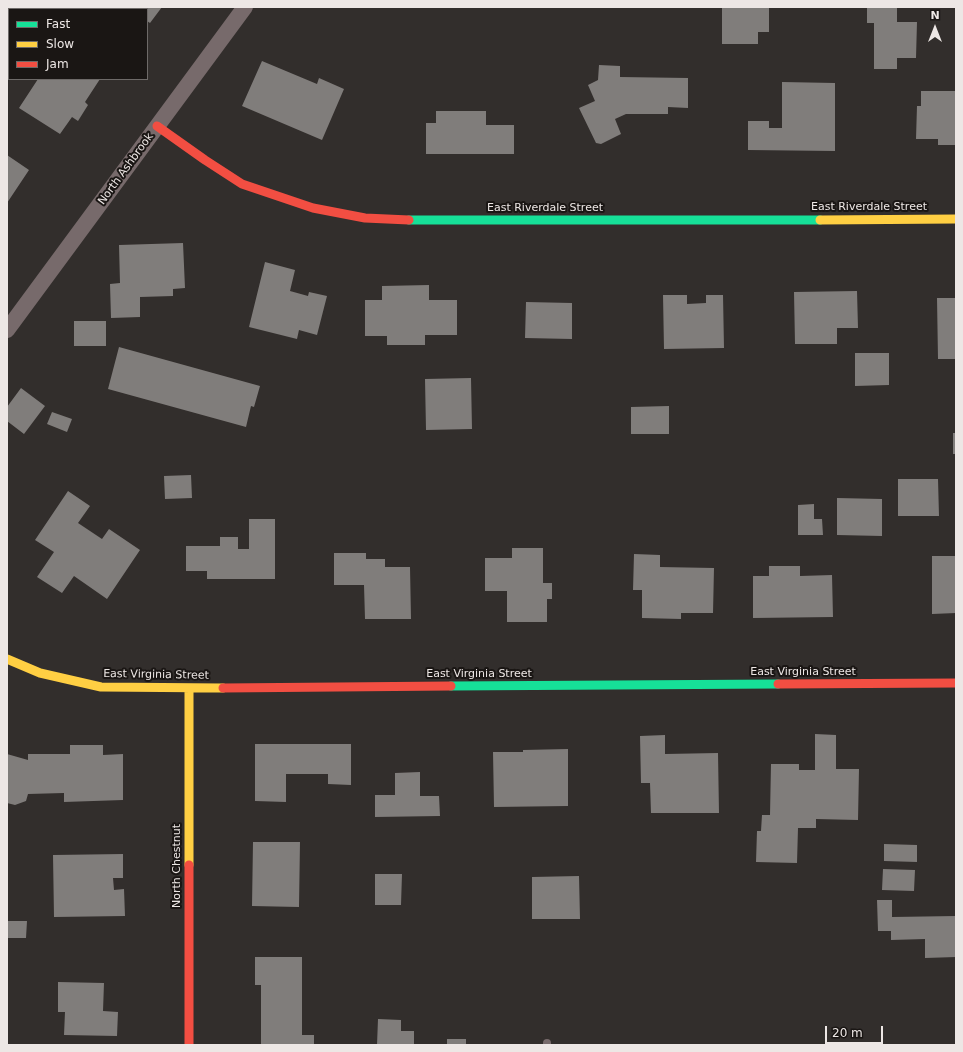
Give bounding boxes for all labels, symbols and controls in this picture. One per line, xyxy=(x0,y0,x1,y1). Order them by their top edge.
legend xyxy=(8,8,148,80)
north arrow xyxy=(915,8,955,48)
text: N xyxy=(930,9,940,22)
text: Fast xyxy=(46,17,70,31)
text: Slow xyxy=(46,37,74,51)
text: Jam xyxy=(46,57,69,71)
street label: North Ashbrook xyxy=(96,131,156,207)
street label: East Riverdale Street xyxy=(811,200,927,214)
street label: East Riverdale Street xyxy=(487,201,603,215)
street label: East Virginia Street xyxy=(750,665,856,679)
street label: East Virginia Street xyxy=(103,667,209,683)
street label: East Virginia Street xyxy=(426,667,532,681)
street label: North Chestnut xyxy=(170,824,184,908)
scale bar xyxy=(827,1018,885,1044)
text: 20 m xyxy=(832,1026,863,1040)

